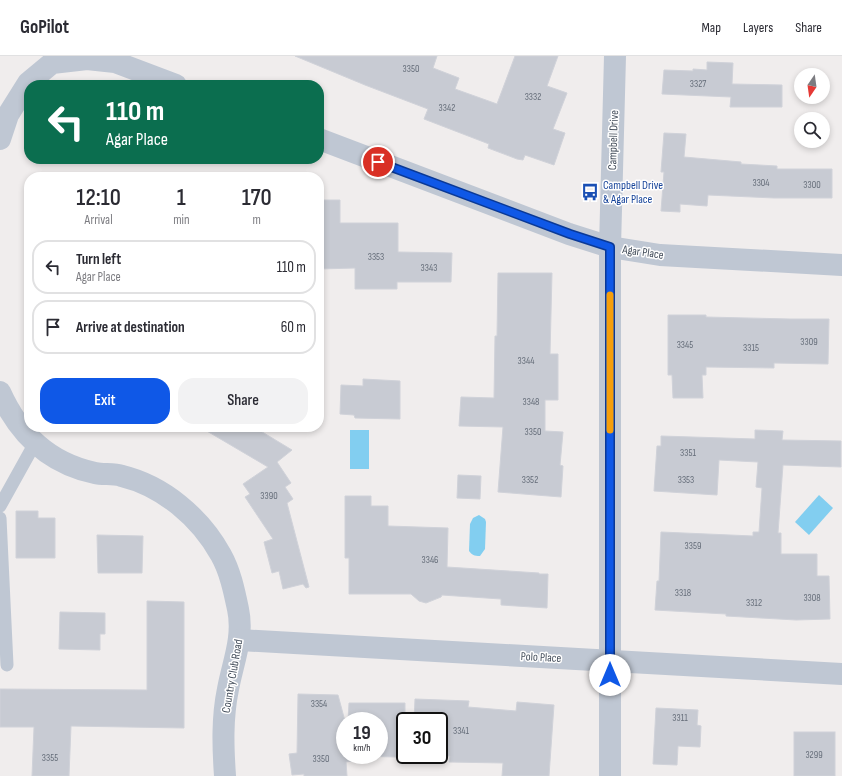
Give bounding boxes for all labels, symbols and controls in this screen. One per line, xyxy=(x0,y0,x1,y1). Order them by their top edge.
text: GoPilot xyxy=(20,16,69,39)
text: Map xyxy=(701,19,721,36)
text: Layers xyxy=(743,19,773,36)
text: Share xyxy=(795,19,822,36)
house number: 3350 xyxy=(403,63,419,75)
north arrow xyxy=(794,68,830,104)
map controls xyxy=(794,68,830,148)
house number: 3327 xyxy=(690,78,706,90)
house number: 3332 xyxy=(525,91,541,103)
text: 110 m xyxy=(106,95,164,128)
icon: left xyxy=(40,96,92,148)
house number: 3342 xyxy=(439,102,455,114)
street label: Campbell Drive xyxy=(605,110,622,170)
button: search xyxy=(794,112,830,148)
text: Agar Place xyxy=(106,129,168,150)
pin xyxy=(361,145,395,179)
icon: arrive xyxy=(367,151,389,173)
house number: 3304 xyxy=(752,177,770,189)
place label: Campbell Drive & Agar Place xyxy=(603,178,663,207)
house number: 3300 xyxy=(803,179,821,191)
bus stop icon: Campbell Drive & Agar Place xyxy=(580,182,600,202)
text: 12:10 xyxy=(76,183,121,212)
text: 1 xyxy=(177,183,186,212)
text: 170 xyxy=(242,183,272,212)
text: Arrival xyxy=(85,212,113,228)
text: min xyxy=(173,212,189,228)
text: m xyxy=(253,212,261,228)
street label: Agar Place xyxy=(620,242,665,263)
text: Turn left xyxy=(76,250,121,269)
house number: 3353 xyxy=(368,251,384,263)
icon: left xyxy=(42,256,64,278)
text: 110 m xyxy=(277,258,306,277)
house number: 3343 xyxy=(421,262,437,274)
text: Agar Place xyxy=(76,269,121,285)
icon: arrive xyxy=(42,316,64,338)
text: Arrive at destination xyxy=(76,318,185,337)
text: 60 m xyxy=(281,318,306,337)
house number: 3309 xyxy=(800,336,818,348)
house number: 3345 xyxy=(677,339,693,351)
house number: 3315 xyxy=(743,342,759,354)
house number: 3344 xyxy=(518,355,534,367)
button: Exit xyxy=(40,378,170,424)
button: Share xyxy=(178,378,308,424)
house number: 3348 xyxy=(523,396,540,408)
house number: 3350 xyxy=(525,426,541,438)
house number: 3351 xyxy=(680,447,696,459)
house number: 3352 xyxy=(522,474,538,486)
house number: 3353 xyxy=(678,474,694,486)
house number: 3390 xyxy=(260,490,278,502)
house number: 3359 xyxy=(685,540,701,552)
house number: 3346 xyxy=(422,554,438,566)
house number: 3318 xyxy=(675,587,691,599)
house number: 3308 xyxy=(803,592,821,604)
house number: 3312 xyxy=(746,597,762,609)
street label: Country Club Road xyxy=(219,638,246,714)
street label: Polo Place xyxy=(520,649,562,666)
position arrow xyxy=(589,654,631,696)
house number: 3354 xyxy=(311,698,327,710)
speed limit sign: 30 xyxy=(396,712,448,764)
house number: 3311 xyxy=(672,712,688,724)
text: 19 xyxy=(353,721,371,745)
house number: 3341 xyxy=(453,725,470,737)
text: km/h xyxy=(353,742,371,754)
house number: 3299 xyxy=(805,749,823,761)
house number: 3355 xyxy=(42,752,58,764)
house number: 3350 xyxy=(313,753,329,765)

